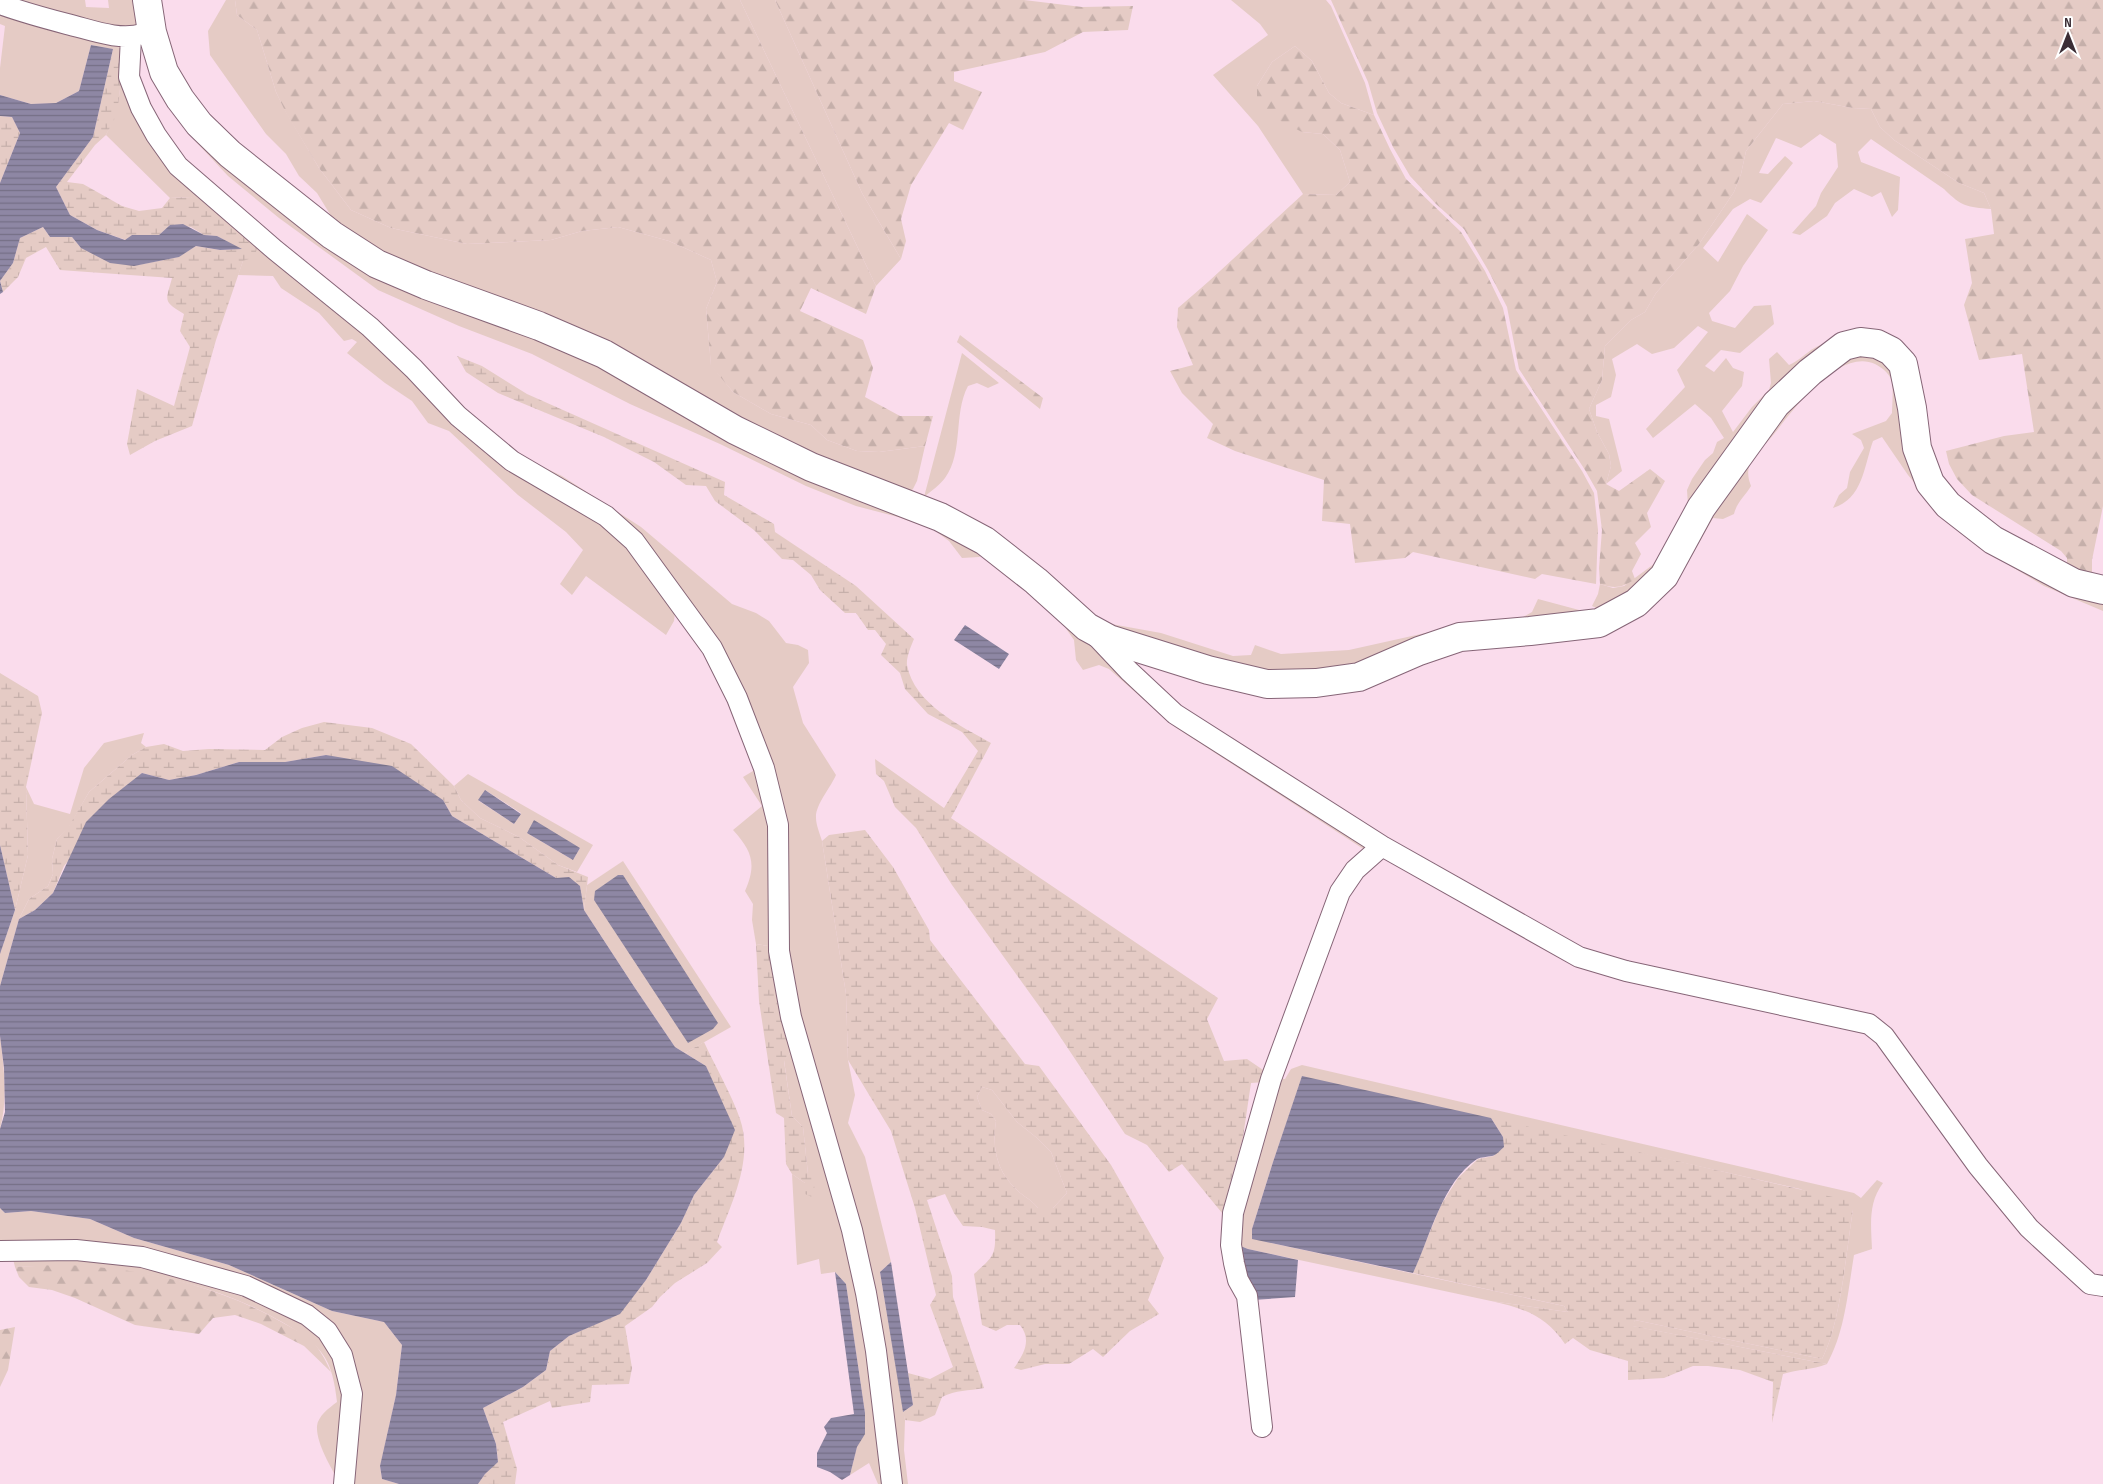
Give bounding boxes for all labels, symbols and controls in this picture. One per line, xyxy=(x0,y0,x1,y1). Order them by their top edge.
north arrow xyxy=(2043,10,2093,60)
text: N xyxy=(2064,14,2072,31)

